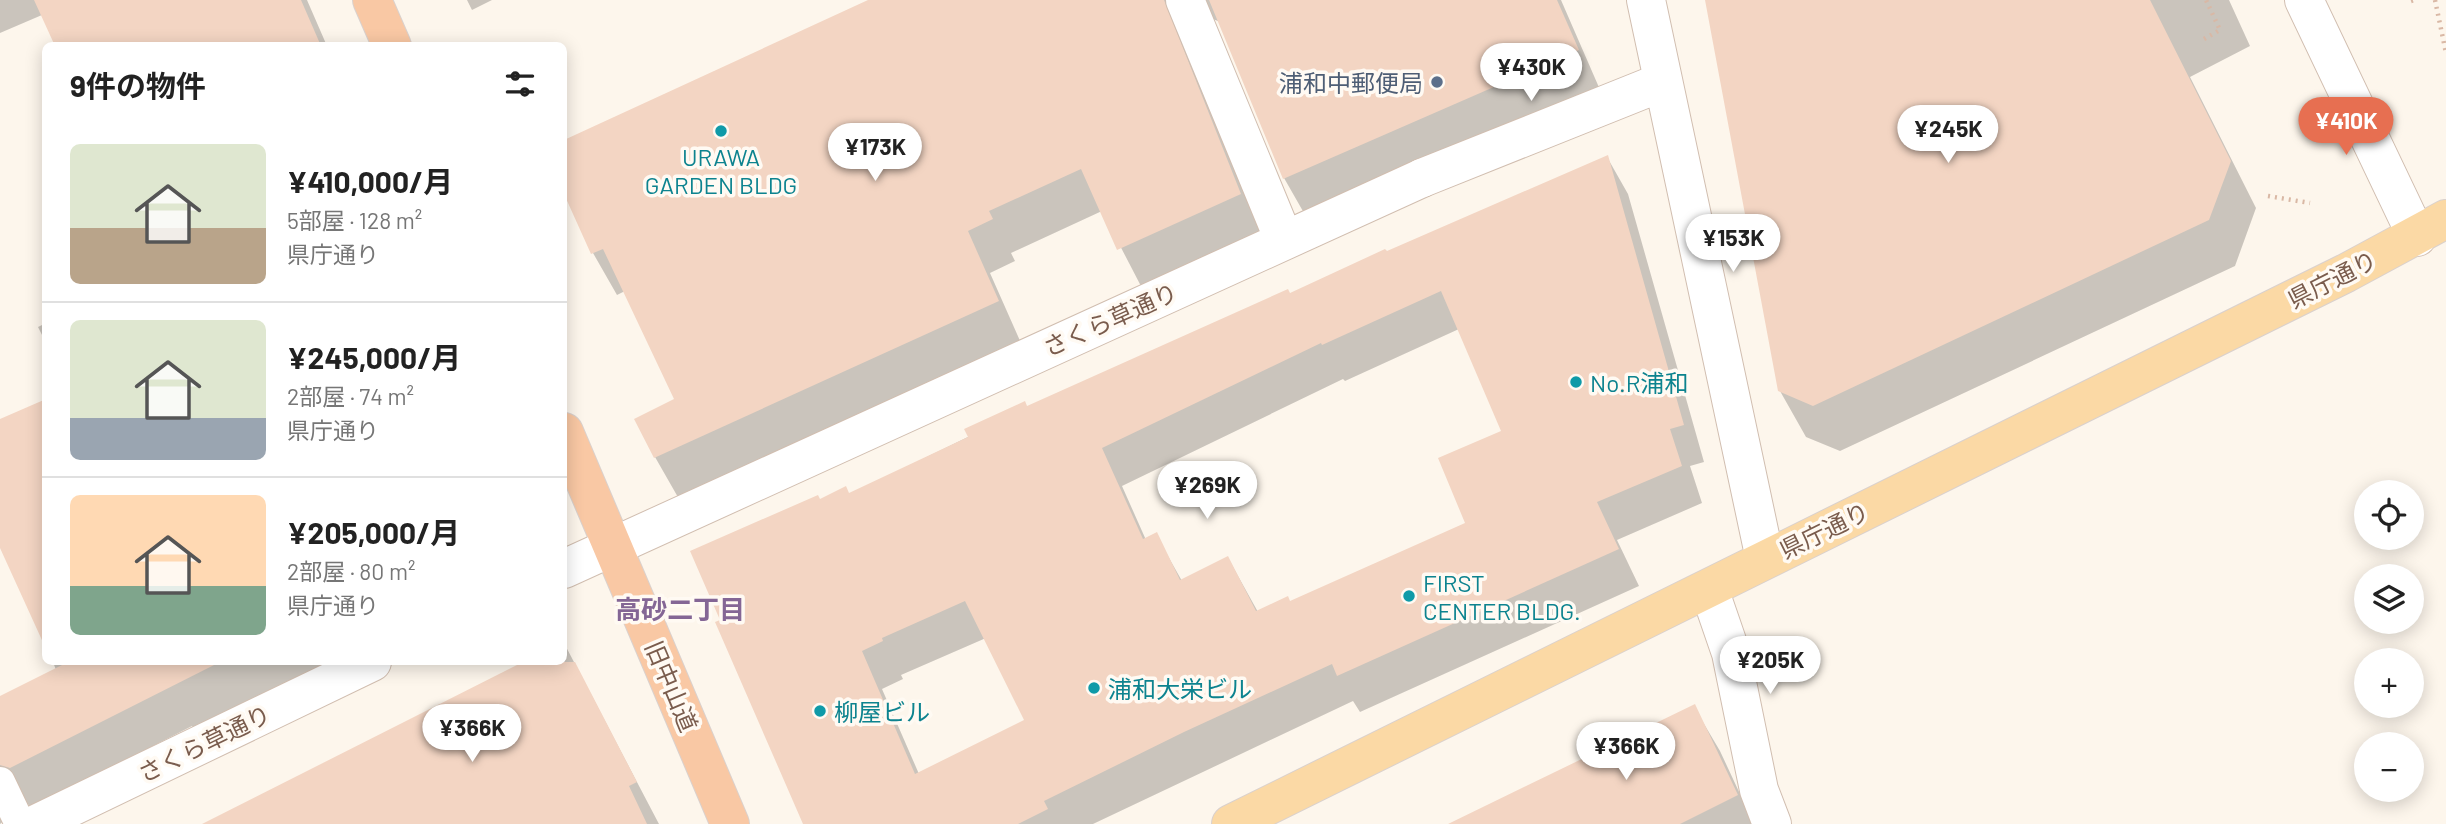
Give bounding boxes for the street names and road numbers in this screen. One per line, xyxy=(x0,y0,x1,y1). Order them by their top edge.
street label: 県庁通り xyxy=(2283,244,2381,314)
street label: さくら草通り xyxy=(1038,276,1182,362)
street label: 県庁通り xyxy=(1775,496,1873,564)
street label: 旧中山道 xyxy=(640,636,704,736)
street label: さくら草通り xyxy=(133,698,275,788)

